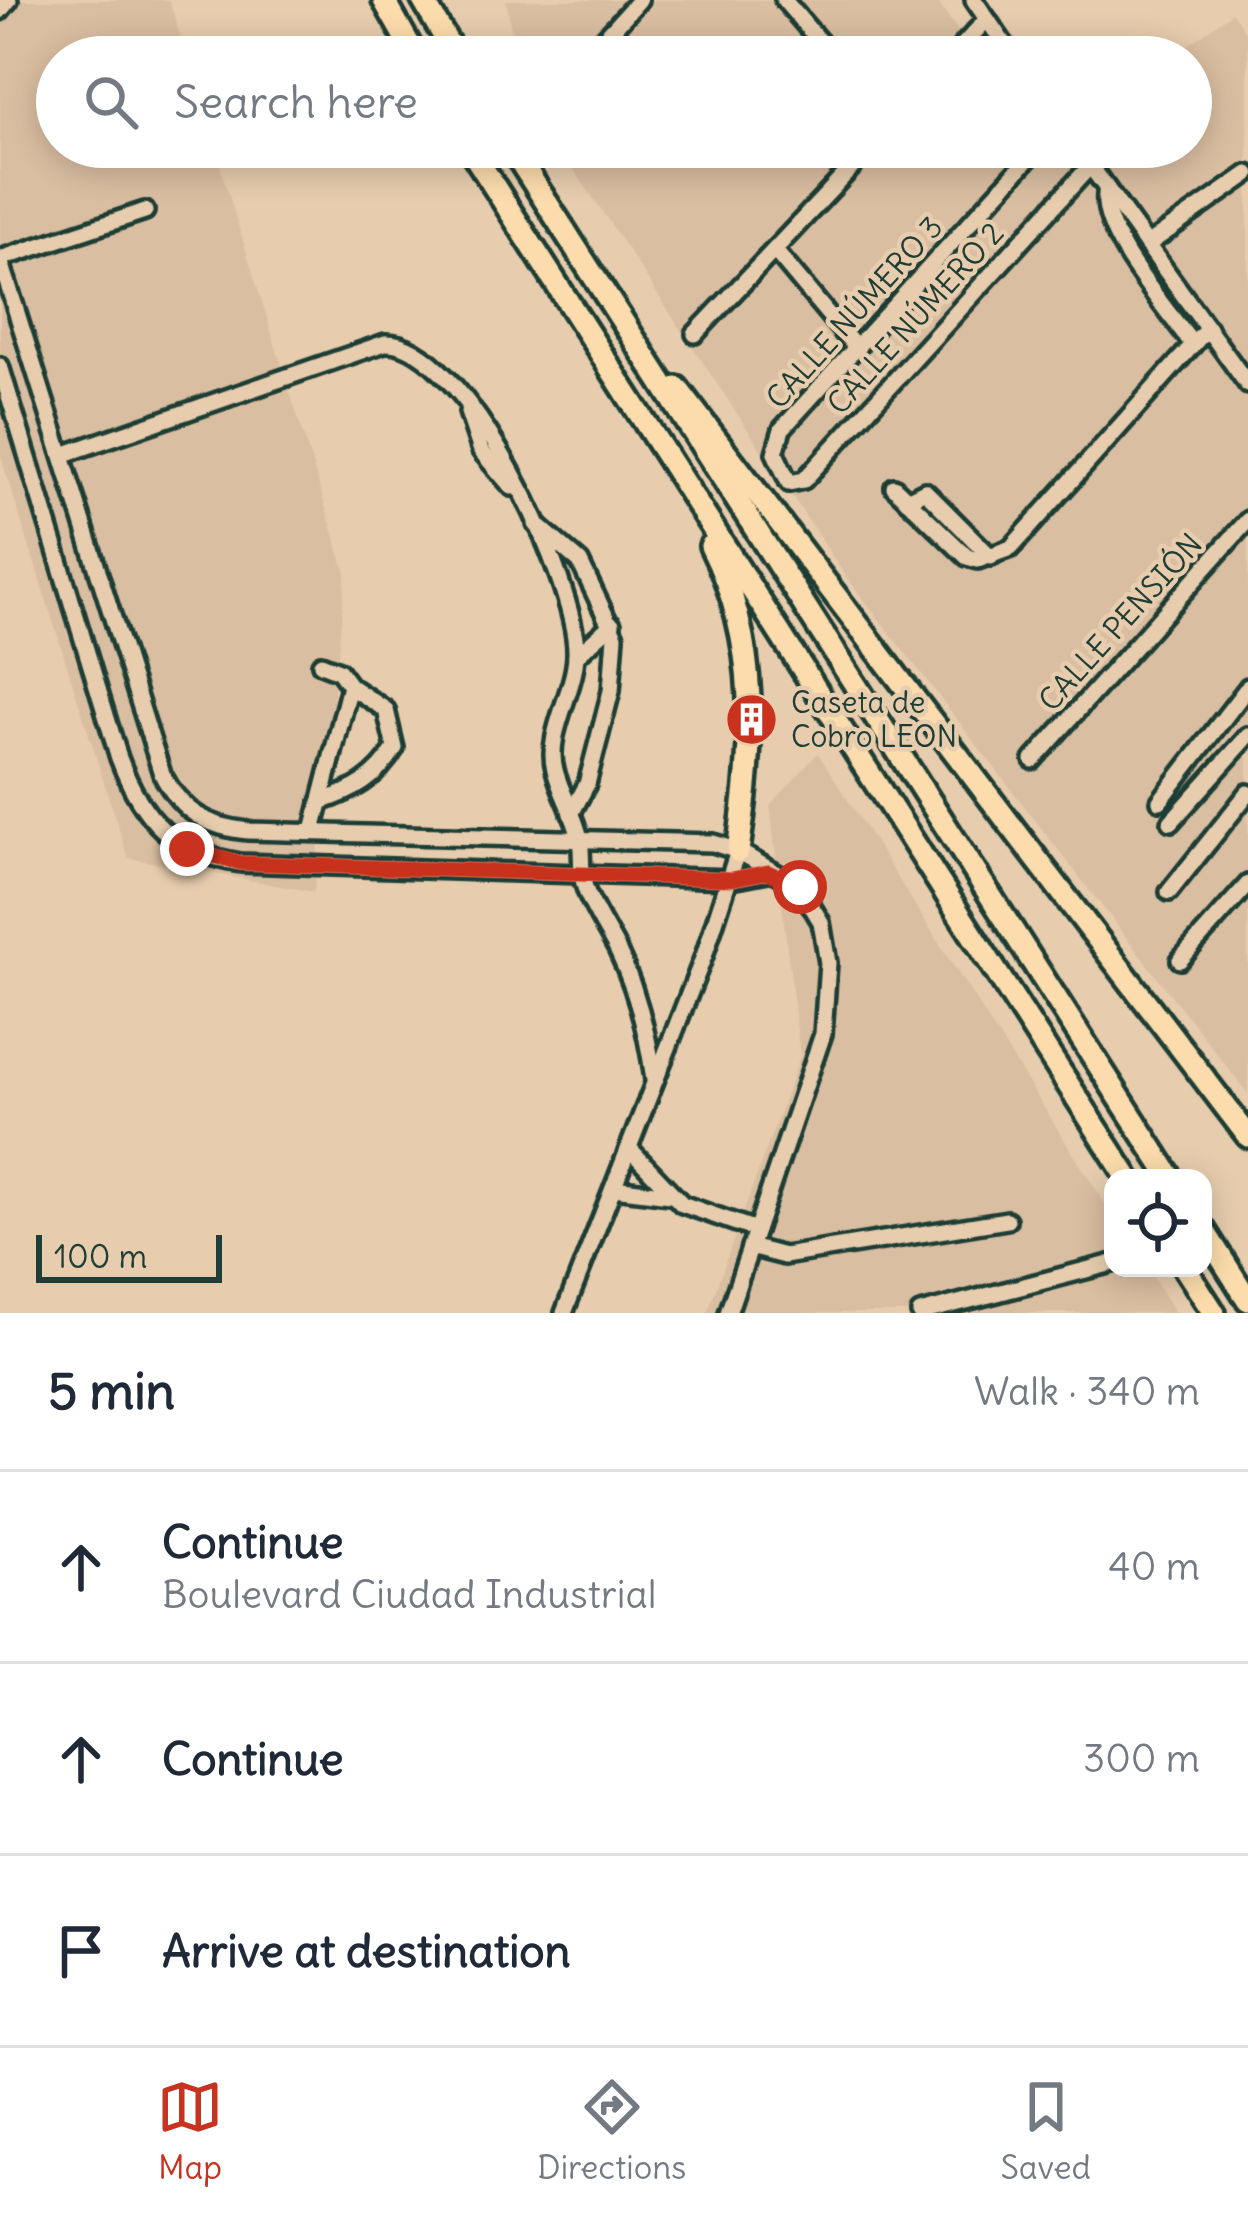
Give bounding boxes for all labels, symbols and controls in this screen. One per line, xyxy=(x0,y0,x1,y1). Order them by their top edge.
search box xyxy=(36,36,1212,168)
icon: search xyxy=(78,69,144,135)
text: Search here xyxy=(174,74,418,130)
street label: CALLE NÚMERO 3 xyxy=(757,207,950,416)
street label: CALLE NÚMERO 2 xyxy=(818,213,1011,422)
street label: CALLE PENSIÓN xyxy=(1030,525,1210,719)
place label: Caseta de Cobro LEON xyxy=(791,683,957,755)
building icon: Caseta de Cobro LEON xyxy=(724,691,780,747)
route end xyxy=(160,822,214,876)
route start xyxy=(773,860,827,914)
map controls xyxy=(1104,1169,1212,1277)
button: locate xyxy=(1104,1169,1212,1277)
scale bar xyxy=(36,1229,222,1282)
text: 100 m xyxy=(54,1235,147,1277)
text: 5 min xyxy=(48,1359,175,1423)
text: Walk · 340 m xyxy=(974,1367,1200,1416)
text: Continue xyxy=(162,1514,344,1570)
icon: ahead xyxy=(48,1534,114,1600)
text: 40 m xyxy=(1108,1542,1200,1591)
text: Boulevard Ciudad Industrial xyxy=(162,1570,657,1619)
icon: ahead xyxy=(48,1726,114,1792)
text: Continue xyxy=(162,1731,344,1787)
text: 300 m xyxy=(1083,1734,1200,1783)
icon: arrive xyxy=(48,1918,114,1984)
text: Arrive at destination xyxy=(162,1923,571,1979)
tab: Map xyxy=(157,2074,223,2188)
tab: Directions xyxy=(537,2074,686,2188)
tab: Saved xyxy=(1001,2074,1091,2188)

